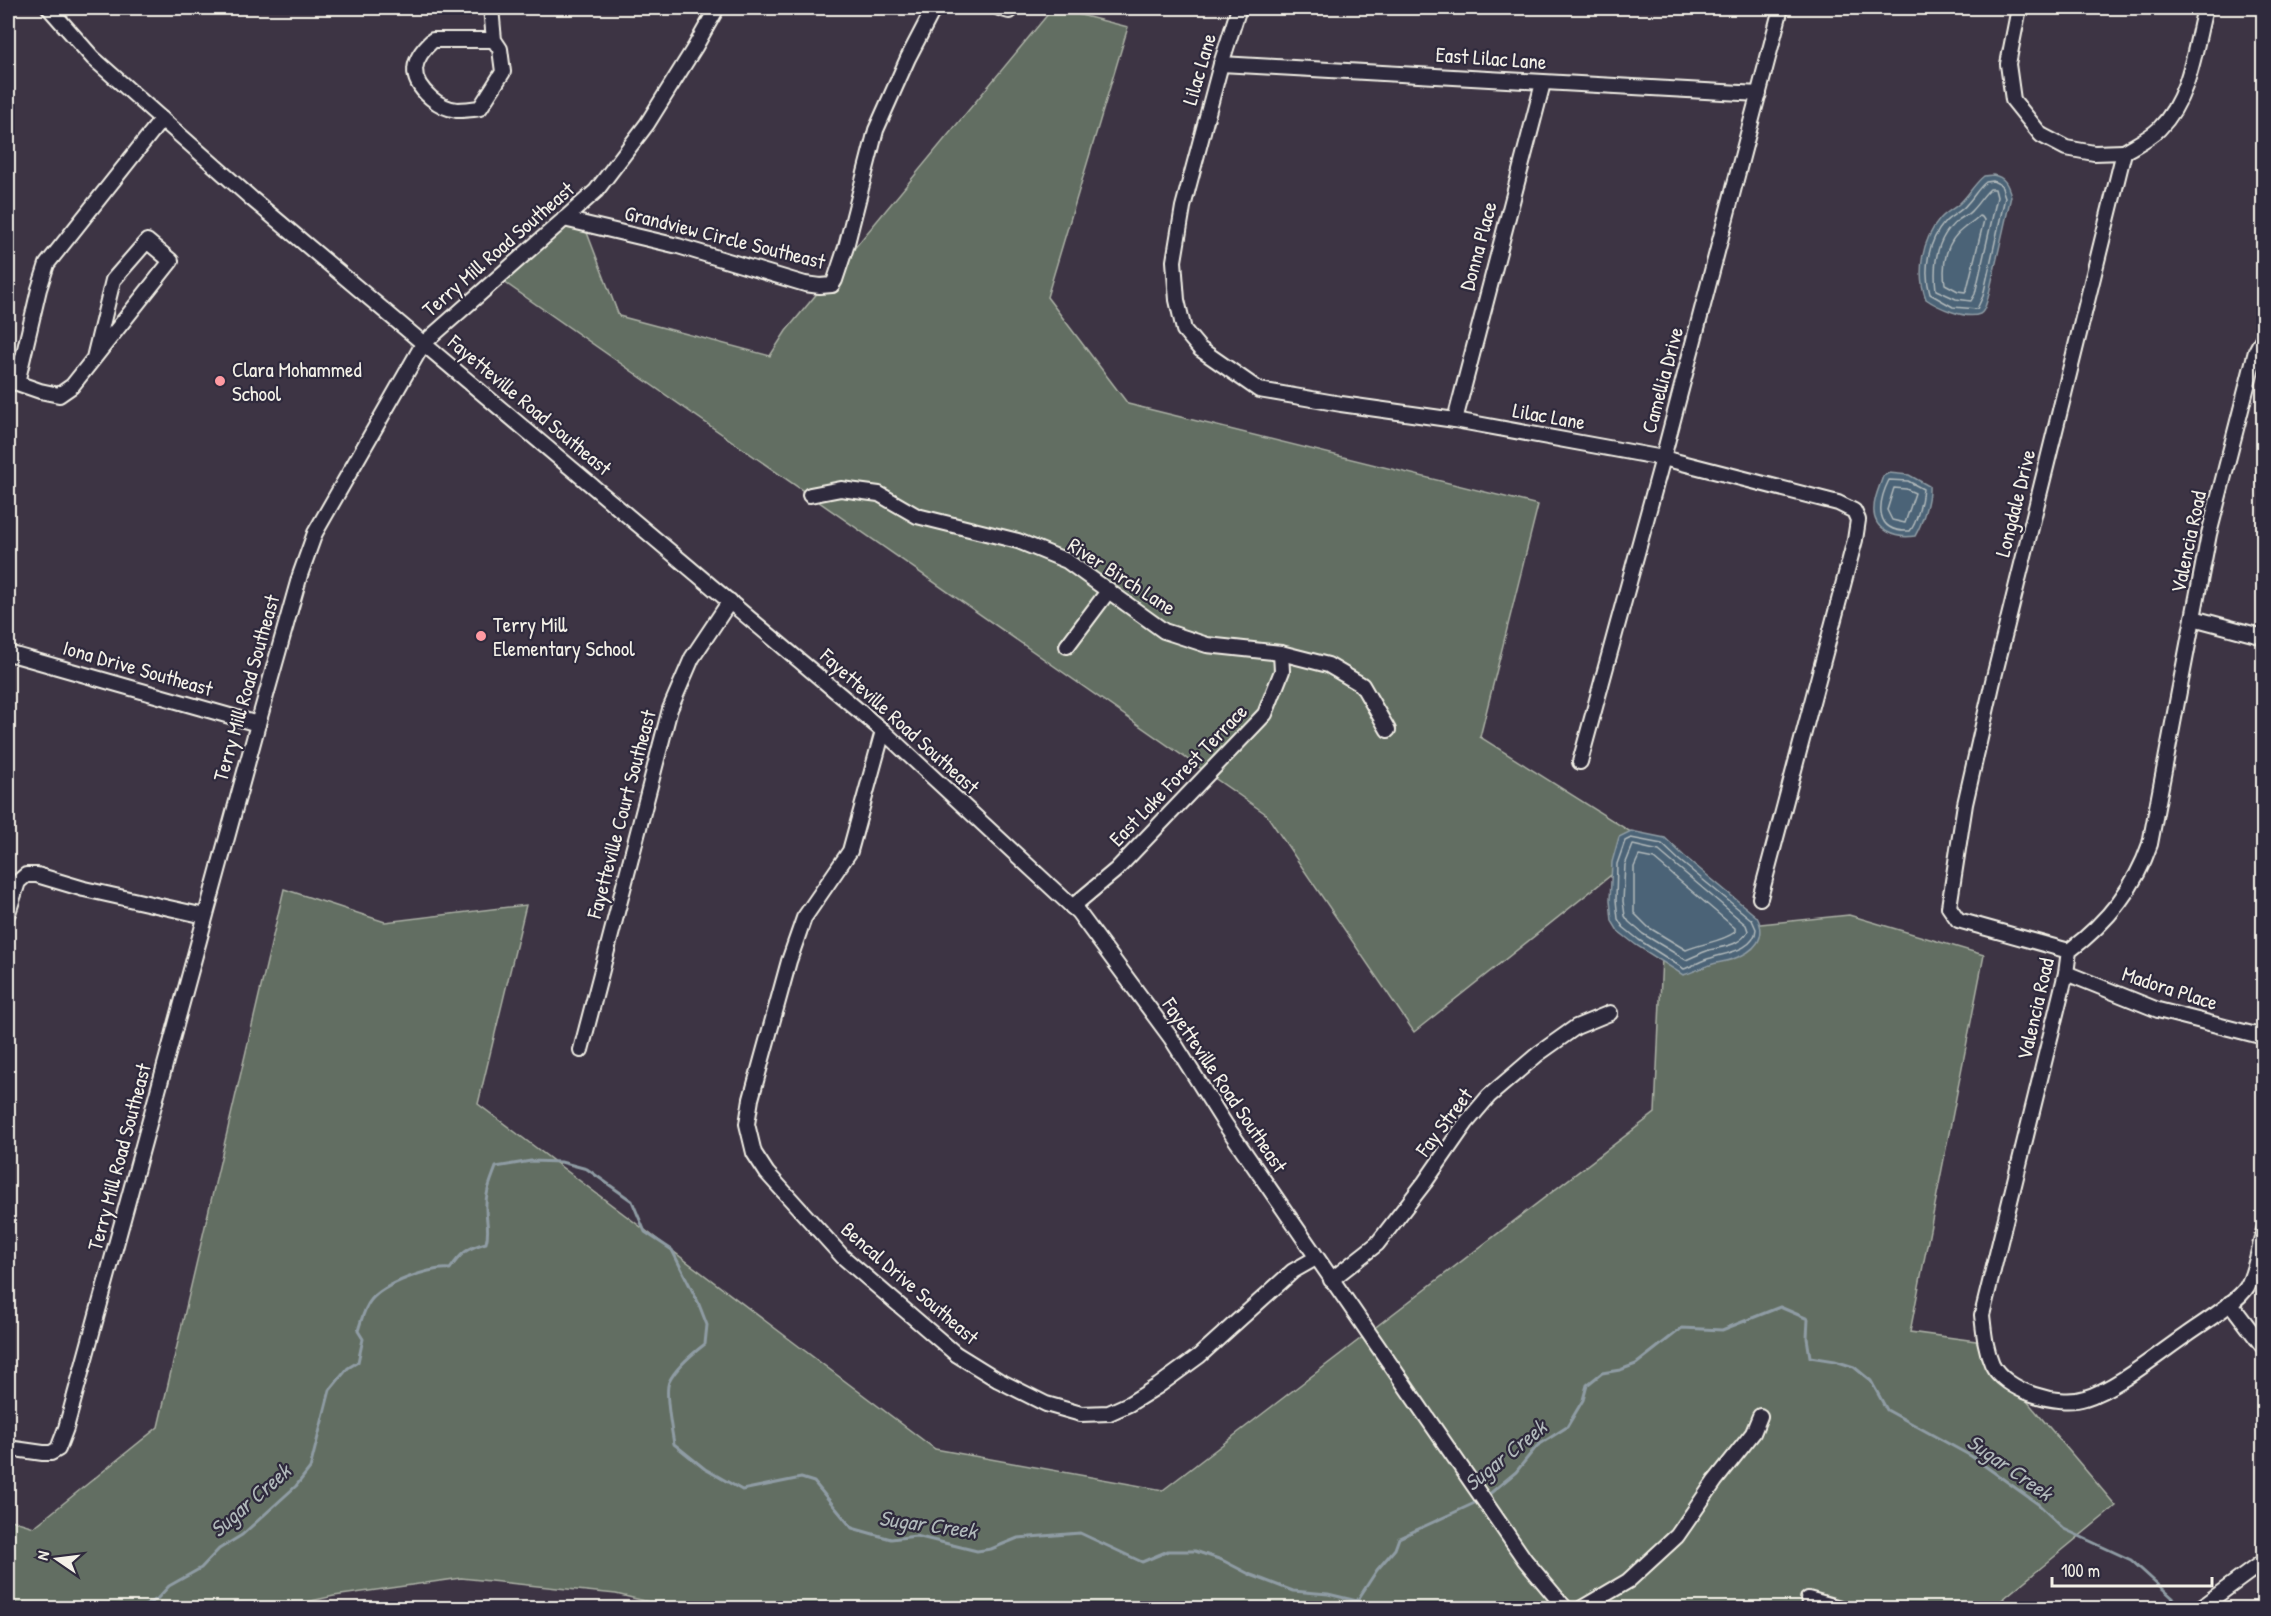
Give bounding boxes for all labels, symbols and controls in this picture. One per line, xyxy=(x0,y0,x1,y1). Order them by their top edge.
street label: Lilac Lane xyxy=(1175,30,1223,108)
street label: East Lilac Lane xyxy=(1435,40,1547,76)
street label: Terry Mill Road Southeast xyxy=(416,174,581,323)
street label: Grandview Circle Southeast xyxy=(622,198,829,276)
street label: Donna Place xyxy=(1452,198,1504,294)
street label: Camellia Drive xyxy=(1634,324,1690,436)
street label: Fayetteville Road Southeast xyxy=(441,327,619,483)
place label: Clara Mohammed School xyxy=(232,355,362,408)
marker: Clara Mohammed School xyxy=(213,374,227,388)
street label: Lilac Lane xyxy=(1510,395,1588,437)
street label: Longdale Drive xyxy=(1988,446,2042,560)
street label: Valencia Road xyxy=(2163,488,2213,596)
street label: River Birch Lane xyxy=(1063,530,1181,622)
street label: Terry Mill Road Southeast xyxy=(205,591,287,785)
place label: Terry Mill Elementary School xyxy=(493,610,635,663)
marker: Terry Mill Elementary School xyxy=(474,629,488,643)
street label: Iona Drive Southeast xyxy=(60,633,217,703)
street label: Fayetteville Road Southeast xyxy=(813,641,987,801)
street label: East Lake Forest Terrace xyxy=(1102,697,1254,853)
street label: Fayetteville Court Southeast xyxy=(579,706,663,922)
street label: Valencia Road xyxy=(2009,955,2061,1063)
street label: Madora Place xyxy=(2118,959,2222,1017)
street label: Fayetteville Road Southeast xyxy=(1155,991,1295,1179)
street label: Terry Mill Road Southeast xyxy=(80,1059,158,1254)
street label: Fay Street xyxy=(1408,1081,1480,1163)
street label: Bencal Drive Southeast xyxy=(835,1215,986,1352)
water label: Sugar Creek xyxy=(1457,1411,1554,1497)
water label: Sugar Creek xyxy=(1961,1427,2060,1508)
water label: Sugar Creek xyxy=(203,1455,298,1543)
water label: Sugar Creek xyxy=(877,1502,980,1546)
north arrow xyxy=(27,1529,87,1589)
text: N xyxy=(31,1548,54,1562)
scale bar xyxy=(2052,1550,2212,1588)
text: 100 m xyxy=(2061,1558,2100,1583)

